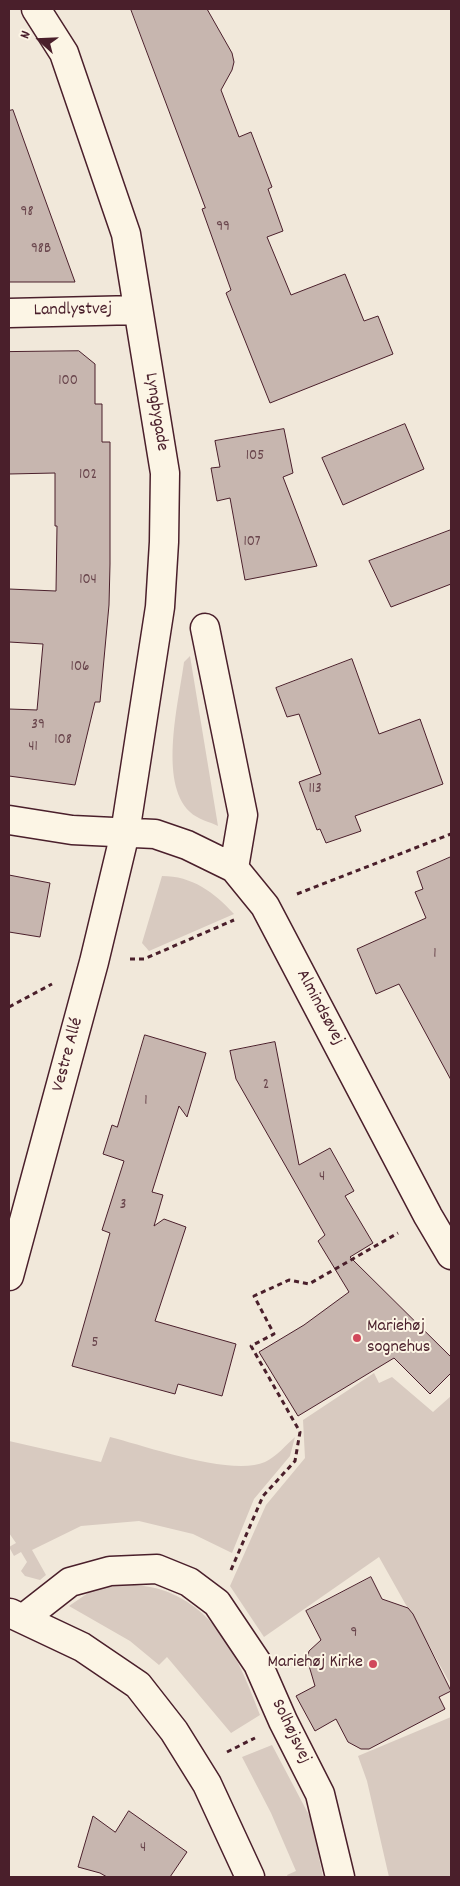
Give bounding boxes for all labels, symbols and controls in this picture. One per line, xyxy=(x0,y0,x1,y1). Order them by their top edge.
north arrow xyxy=(15,15,65,65)
text: N xyxy=(15,28,36,42)
house number: 98 xyxy=(21,204,33,222)
house number: 99 xyxy=(216,219,230,237)
house number: 98B xyxy=(31,241,51,259)
street label: Landlystvej xyxy=(34,300,112,322)
street label: Lyngbygade xyxy=(138,371,172,453)
house number: 100 xyxy=(58,373,78,391)
house number: 105 xyxy=(246,448,264,466)
house number: 102 xyxy=(79,467,97,485)
house number: 107 xyxy=(243,534,261,552)
house number: 104 xyxy=(79,572,97,590)
house number: 106 xyxy=(71,659,89,677)
house number: 39 xyxy=(31,717,45,735)
house number: 108 xyxy=(54,732,72,750)
house number: 41 xyxy=(28,739,38,757)
house number: 113 xyxy=(308,781,322,799)
house number: 1 xyxy=(433,946,437,964)
street label: Almindsøvej xyxy=(290,967,348,1049)
street label: Vestre Allé xyxy=(49,1016,89,1094)
house number: 2 xyxy=(263,1077,269,1095)
house number: 1 xyxy=(144,1093,148,1111)
house number: 4 xyxy=(319,1169,325,1187)
house number: 3 xyxy=(120,1197,126,1215)
place label: Mariehøj sognehus xyxy=(367,1317,430,1360)
marker: Mariehøj sognehus xyxy=(351,1332,363,1344)
house number: 5 xyxy=(92,1335,98,1353)
house number: 9 xyxy=(351,1625,357,1643)
place label: Mariehøj Kirke xyxy=(267,1653,363,1675)
marker: Mariehøj Kirke xyxy=(367,1658,379,1670)
street label: Solhøjsvej xyxy=(265,1696,315,1768)
house number: 4 xyxy=(140,1840,146,1858)

